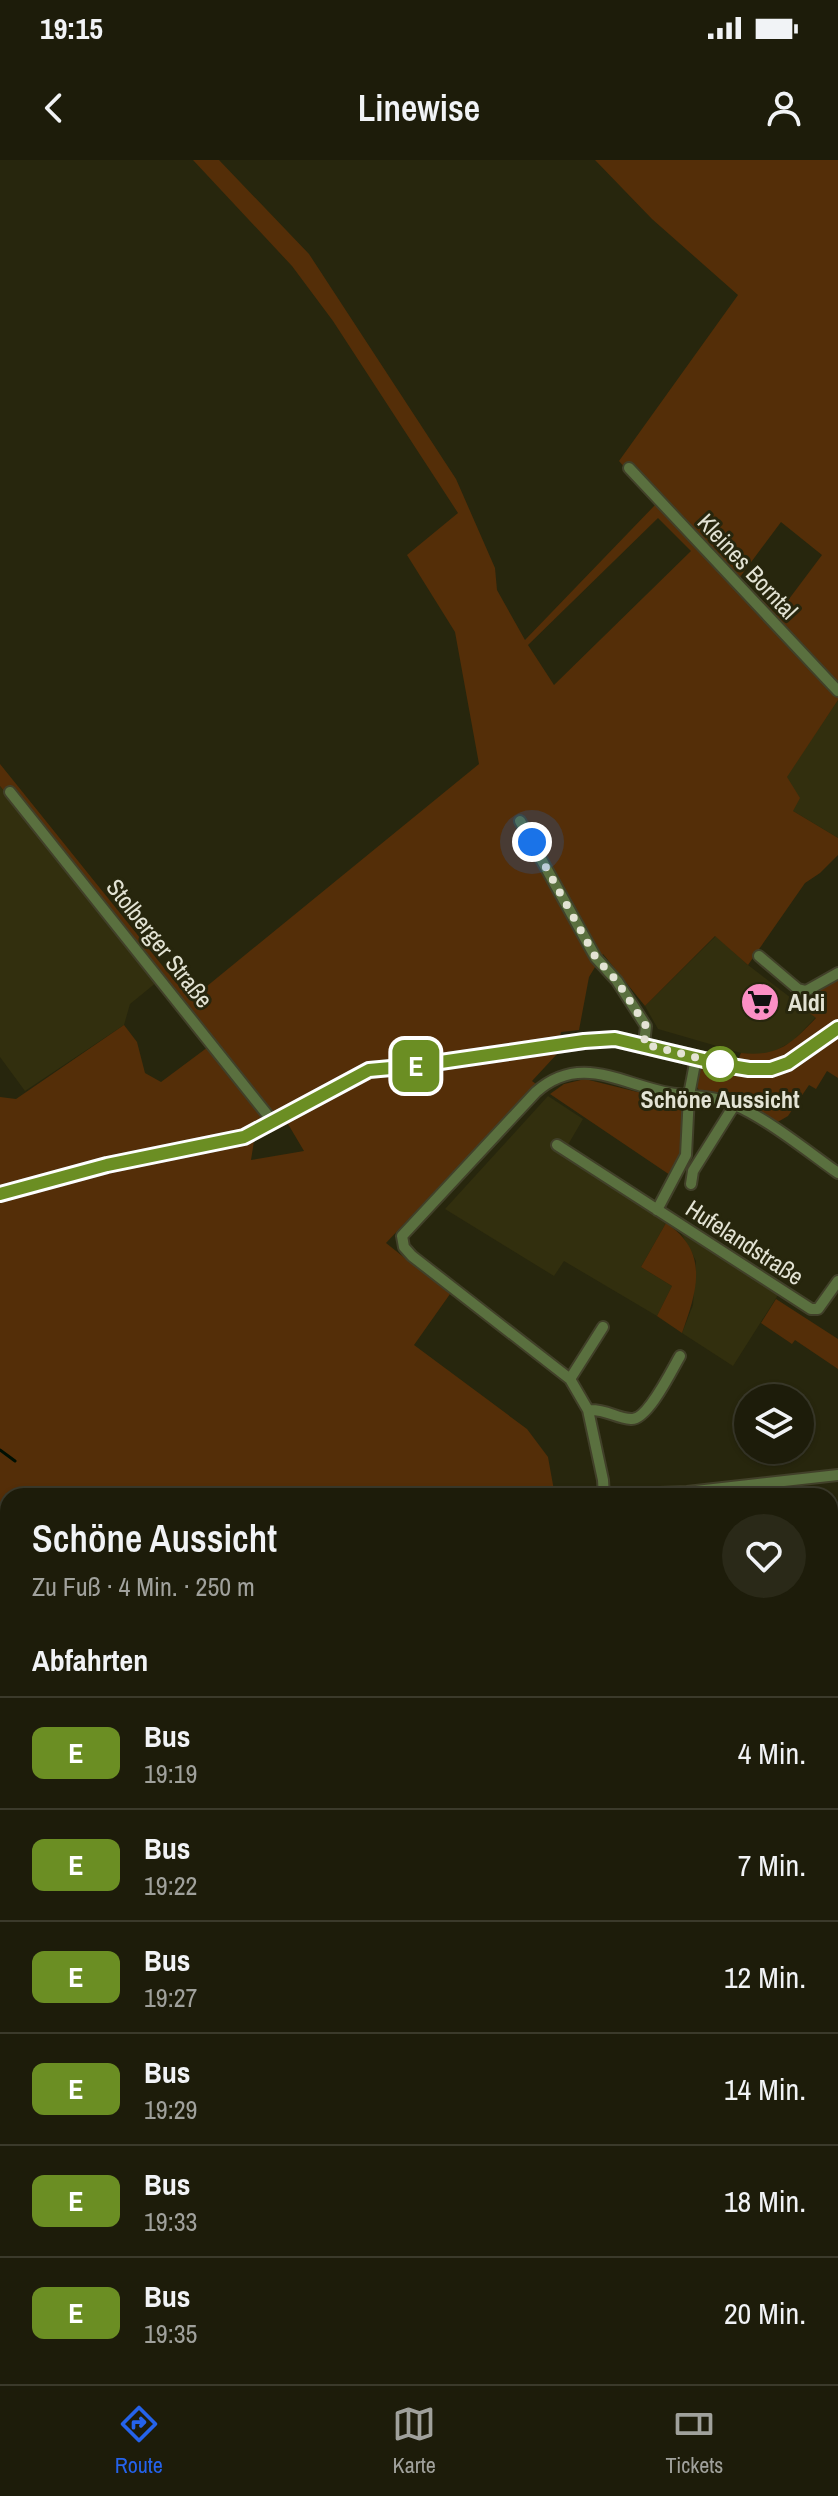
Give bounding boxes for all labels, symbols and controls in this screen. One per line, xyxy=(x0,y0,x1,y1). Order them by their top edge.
text: 19:15 xyxy=(40,8,103,48)
text: Linewise xyxy=(358,84,480,132)
icon: back xyxy=(32,86,76,130)
icon: person xyxy=(762,86,806,130)
street label: Kleines Borntal xyxy=(691,506,805,626)
your location xyxy=(512,822,552,862)
street label: Stolberger Straße xyxy=(100,872,220,1014)
supermarket icon: Aldi xyxy=(739,981,781,1023)
place label: Aldi xyxy=(788,986,825,1018)
line badge: E xyxy=(390,1040,442,1092)
text: E xyxy=(408,1047,424,1085)
marker: Schöne Aussicht xyxy=(703,1047,737,1081)
place label: Schöne Aussicht xyxy=(641,1083,800,1115)
street label: Hufelandstraße xyxy=(680,1192,810,1292)
map controls xyxy=(734,1384,814,1464)
button: layers xyxy=(734,1384,814,1464)
text: Schöne Aussicht xyxy=(32,1513,277,1564)
button: heart xyxy=(722,1514,806,1598)
text: Zu Fuß · 4 Min. · 250 m xyxy=(32,1569,255,1604)
text: Abfahrten xyxy=(32,1640,148,1680)
text: Bus xyxy=(144,1716,190,1756)
text: 4 Min. xyxy=(738,1733,806,1773)
text: E xyxy=(68,1734,84,1772)
text: 19:19 xyxy=(144,1756,197,1791)
text: Bus xyxy=(144,1828,190,1868)
text: 7 Min. xyxy=(738,1845,806,1885)
text: E xyxy=(68,1846,84,1884)
text: 19:22 xyxy=(144,1868,197,1903)
text: Bus xyxy=(144,1940,190,1980)
text: 12 Min. xyxy=(724,1957,806,1997)
text: E xyxy=(68,1958,84,1996)
text: 19:27 xyxy=(144,1980,197,2015)
text: Bus xyxy=(144,2052,190,2092)
text: 14 Min. xyxy=(724,2069,806,2109)
text: E xyxy=(68,2070,84,2108)
text: 19:29 xyxy=(144,2092,197,2127)
text: Bus xyxy=(144,2164,190,2204)
text: 18 Min. xyxy=(724,2181,806,2221)
text: E xyxy=(68,2182,84,2220)
text: 19:33 xyxy=(144,2204,197,2239)
text: Bus xyxy=(144,2276,190,2316)
text: 20 Min. xyxy=(724,2293,806,2333)
text: E xyxy=(68,2294,84,2332)
text: 19:35 xyxy=(144,2316,197,2351)
tab: Route xyxy=(115,2402,163,2480)
tab: Karte xyxy=(392,2402,436,2480)
tab: Tickets xyxy=(666,2402,723,2480)

